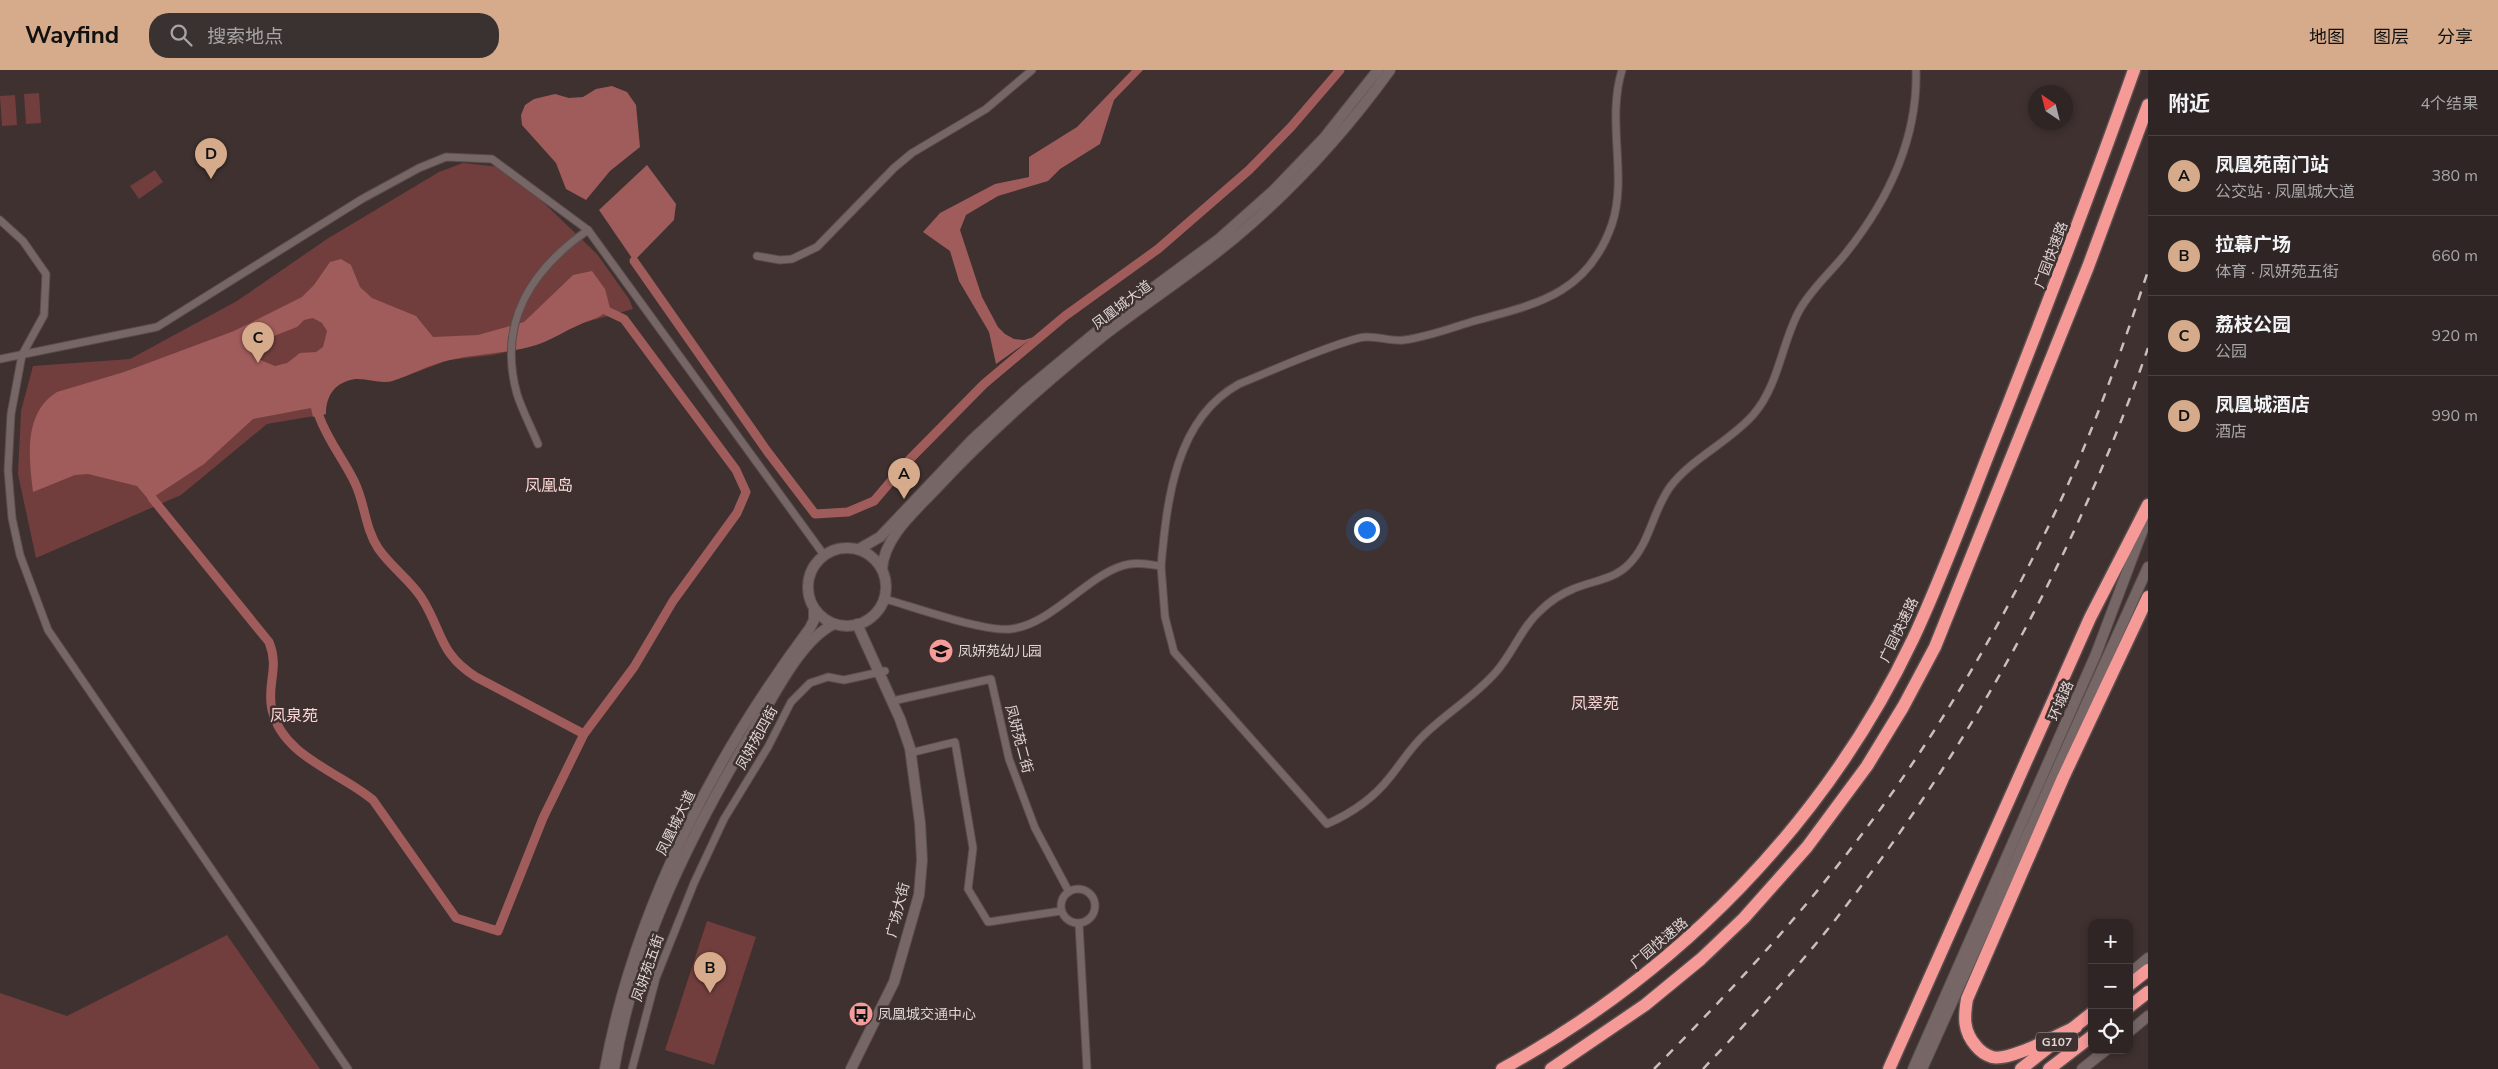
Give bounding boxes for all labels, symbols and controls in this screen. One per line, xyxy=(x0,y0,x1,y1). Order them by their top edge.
search box xyxy=(149,13,499,58)
text: Wayfind xyxy=(25,19,119,51)
icon: search xyxy=(167,21,195,49)
text: 搜索地点 xyxy=(207,24,283,50)
text: 地图 xyxy=(2309,25,2345,49)
text: 图层 xyxy=(2373,25,2409,49)
text: 分享 xyxy=(2437,25,2473,49)
north arrow xyxy=(2028,85,2073,130)
text: 附近 xyxy=(2168,90,2210,118)
text: 4个结果 xyxy=(2420,93,2478,115)
pin: D xyxy=(195,138,227,179)
text: 凤凰苑南门站 xyxy=(2215,152,2329,178)
text: A xyxy=(2178,165,2190,187)
text: 380 m xyxy=(2431,165,2478,187)
text: 公交站 · 凤凰城大道 xyxy=(2215,181,2355,203)
street label: 广园快速路 xyxy=(2030,219,2072,291)
text: 拉幕广场 xyxy=(2215,232,2291,258)
text: B xyxy=(2178,245,2190,267)
text: 660 m xyxy=(2431,245,2478,267)
text: 体育 · 凤妍苑五街 xyxy=(2215,261,2339,283)
street label: 凤凰城大道 xyxy=(1088,276,1156,334)
text: 荔枝公园 xyxy=(2215,312,2291,338)
pin: C xyxy=(242,322,274,363)
text: C xyxy=(2179,325,2189,347)
text: 920 m xyxy=(2431,325,2478,347)
text: 公园 xyxy=(2215,341,2247,363)
text: 凤凰城酒店 xyxy=(2215,392,2310,418)
text: D xyxy=(2178,405,2190,427)
text: 990 m xyxy=(2431,405,2478,427)
text: 酒店 xyxy=(2215,421,2247,443)
pin: A xyxy=(888,458,920,499)
district label: 凤凰岛 xyxy=(525,475,573,497)
your location xyxy=(1354,517,1380,543)
street label: 广园快速路 xyxy=(1875,594,1923,666)
school or university icon: 凤妍苑幼儿园 xyxy=(928,638,954,664)
place label: 凤妍苑幼儿园 xyxy=(958,642,1042,661)
street label: 环城路 xyxy=(2044,678,2078,724)
district label: 凤翠苑 xyxy=(1571,693,1619,715)
street label: 凤妍苑四街 xyxy=(732,703,782,773)
street label: 凤妍苑二街 xyxy=(1001,703,1037,775)
district label: 凤泉苑 xyxy=(270,705,318,727)
street label: 凤凰城大道 xyxy=(652,787,700,859)
street label: 广场大街 xyxy=(882,881,914,939)
street label: 广园快速路 xyxy=(1626,913,1692,973)
map controls xyxy=(2088,919,2133,1054)
button: + xyxy=(2088,919,2133,964)
street label: 凤妍苑五街 xyxy=(628,932,668,1004)
pin: B xyxy=(694,952,726,993)
button: − xyxy=(2088,964,2133,1009)
bus stop icon: 凤凰城交通中心 xyxy=(848,1001,874,1027)
place label: 凤凰城交通中心 xyxy=(878,1005,976,1024)
button: locate xyxy=(2088,1009,2133,1054)
road number: G107 xyxy=(2036,1032,2078,1052)

